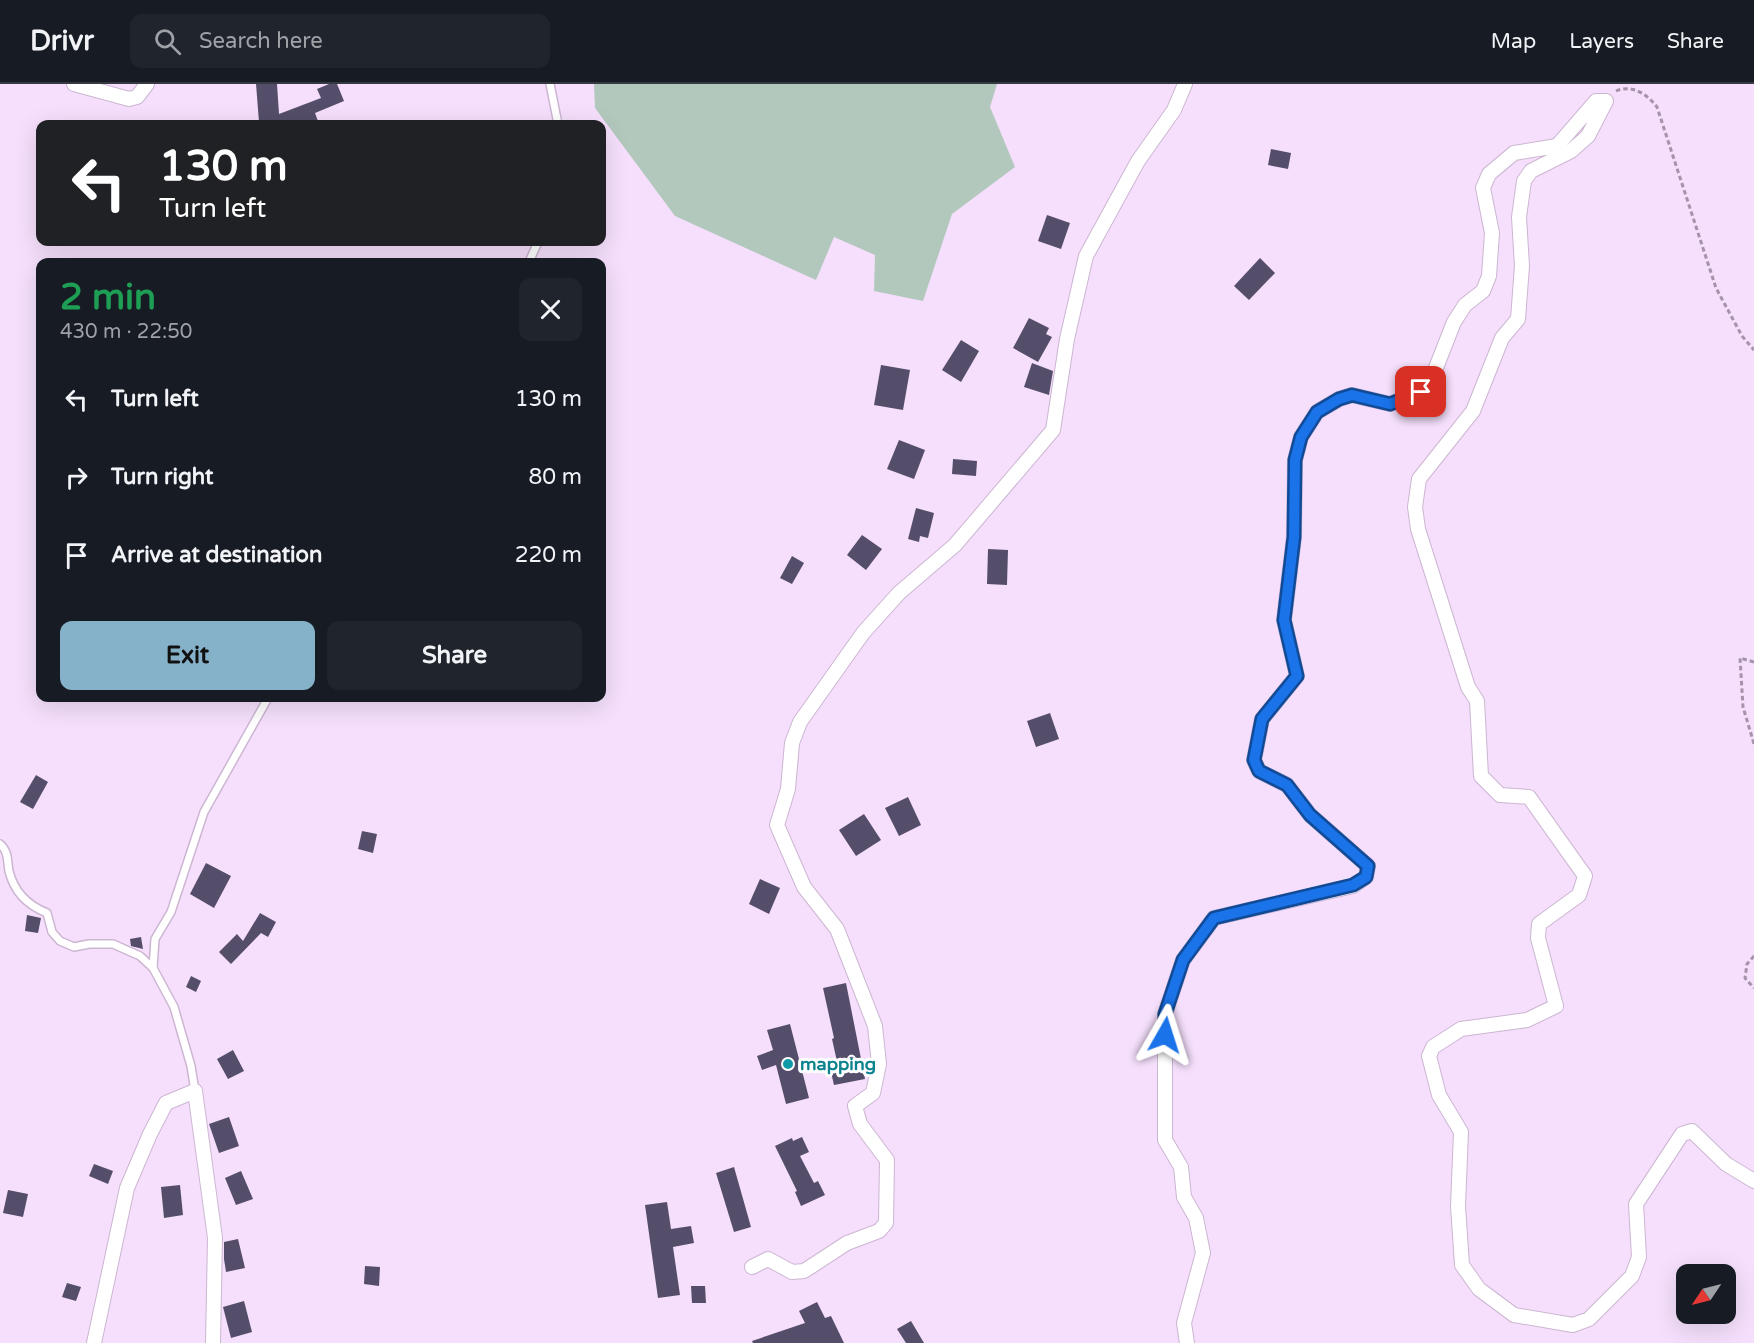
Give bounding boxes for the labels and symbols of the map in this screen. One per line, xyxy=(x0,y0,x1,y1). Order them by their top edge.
pin xyxy=(1395,366,1446,417)
position arrow xyxy=(1133,1003,1197,1067)
place label: mapping xyxy=(800,1053,876,1075)
marker: mapping xyxy=(781,1057,795,1071)
north arrow xyxy=(1676,1264,1736,1324)

